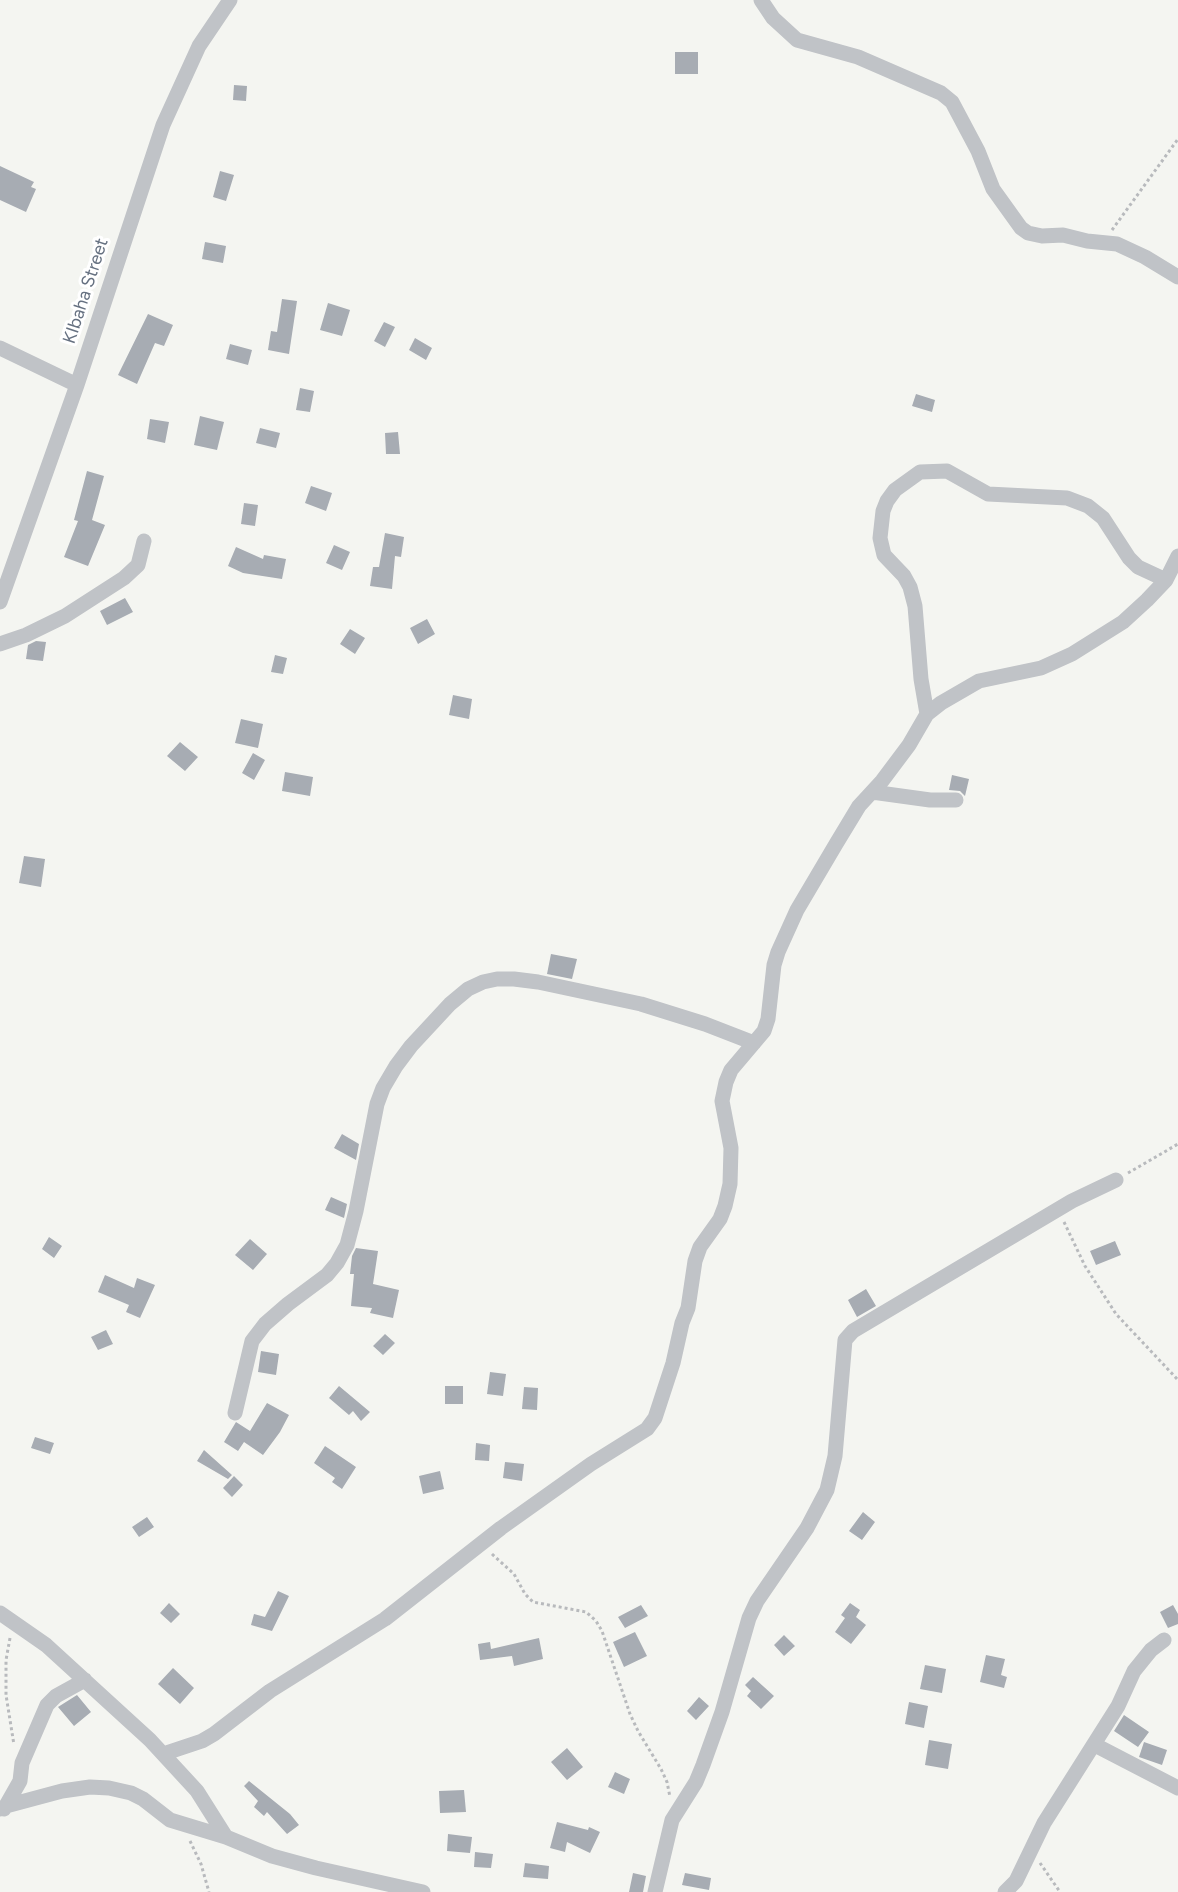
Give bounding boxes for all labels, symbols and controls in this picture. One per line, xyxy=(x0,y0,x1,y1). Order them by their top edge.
street label: KIbaha Street xyxy=(59,236,113,346)

